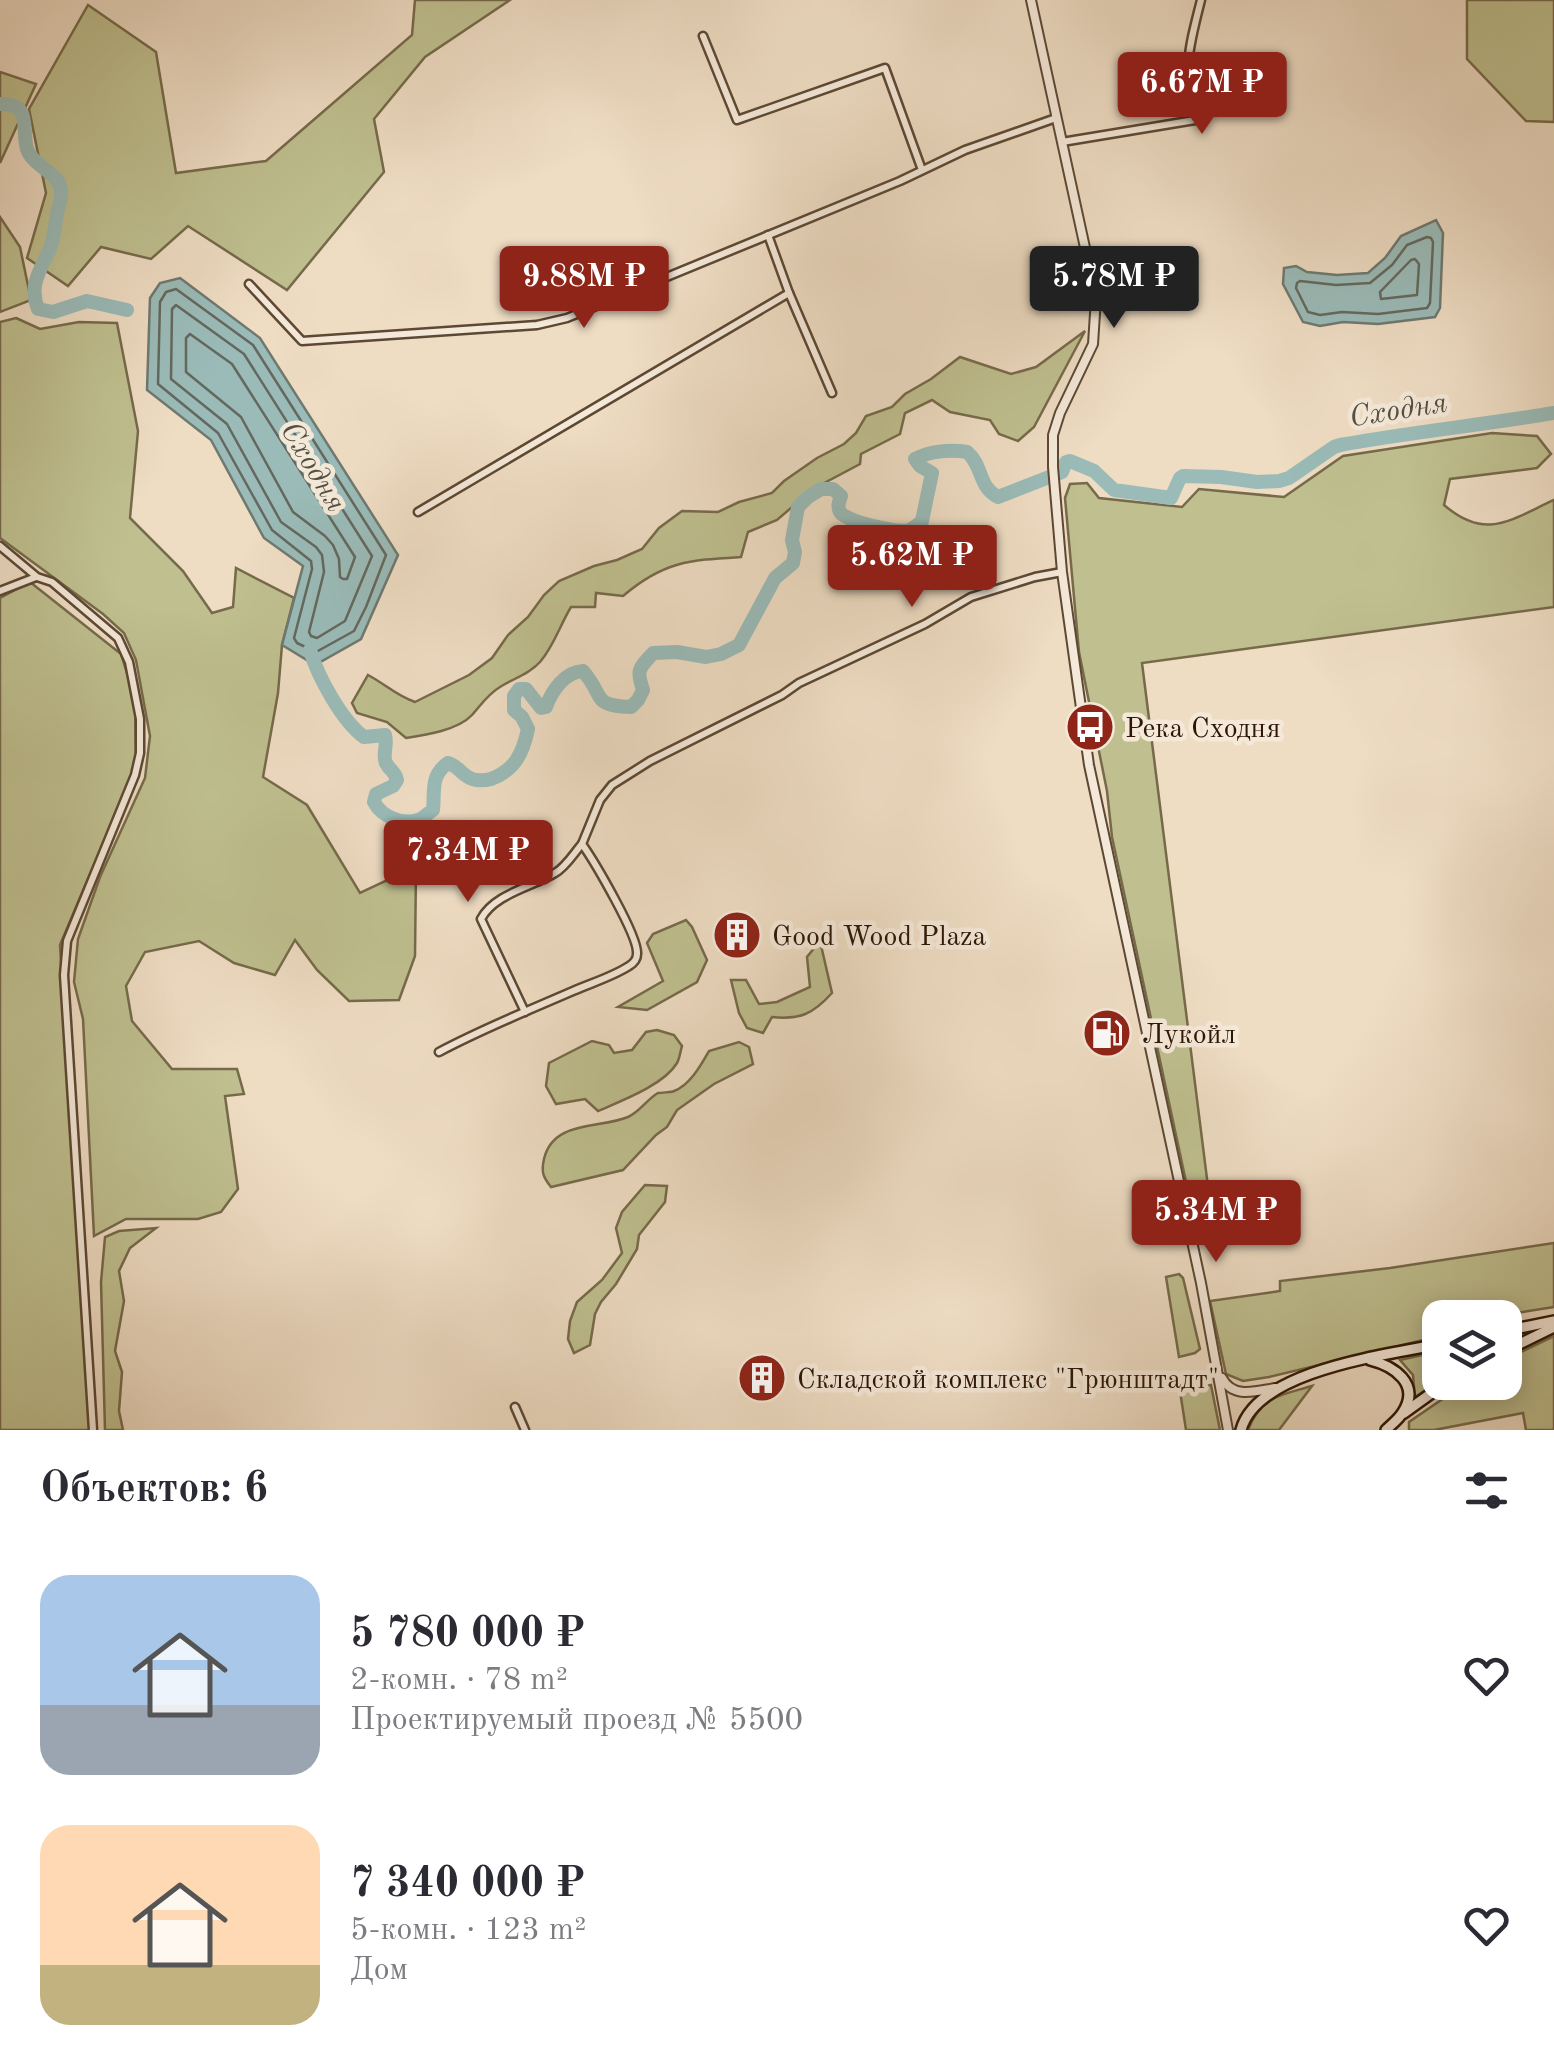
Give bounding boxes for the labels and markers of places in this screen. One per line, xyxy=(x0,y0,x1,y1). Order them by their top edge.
pin: 6.67M ₽ xyxy=(1110,52,1294,137)
pin: 9.88M ₽ xyxy=(492,246,676,331)
pin: 5.78M ₽ xyxy=(1022,246,1206,331)
pin: 5.62M ₽ xyxy=(820,525,1004,610)
bus stop icon: Река Сходня xyxy=(1064,701,1116,753)
place label: Река Сходня xyxy=(1125,716,1280,744)
pin: 7.34M ₽ xyxy=(376,820,560,905)
building icon: Good Wood Plaza xyxy=(711,909,763,961)
place label: Good Wood Plaza xyxy=(772,924,987,952)
fuel station icon: Лукойл xyxy=(1081,1007,1133,1059)
place label: Лукойл xyxy=(1142,1022,1236,1050)
pin: 5.34M ₽ xyxy=(1124,1180,1308,1265)
building icon: Складской комплекс "Грюнштадт" xyxy=(736,1352,788,1404)
place label: Складской комплекс "Грюнштадт" xyxy=(797,1367,1219,1395)

